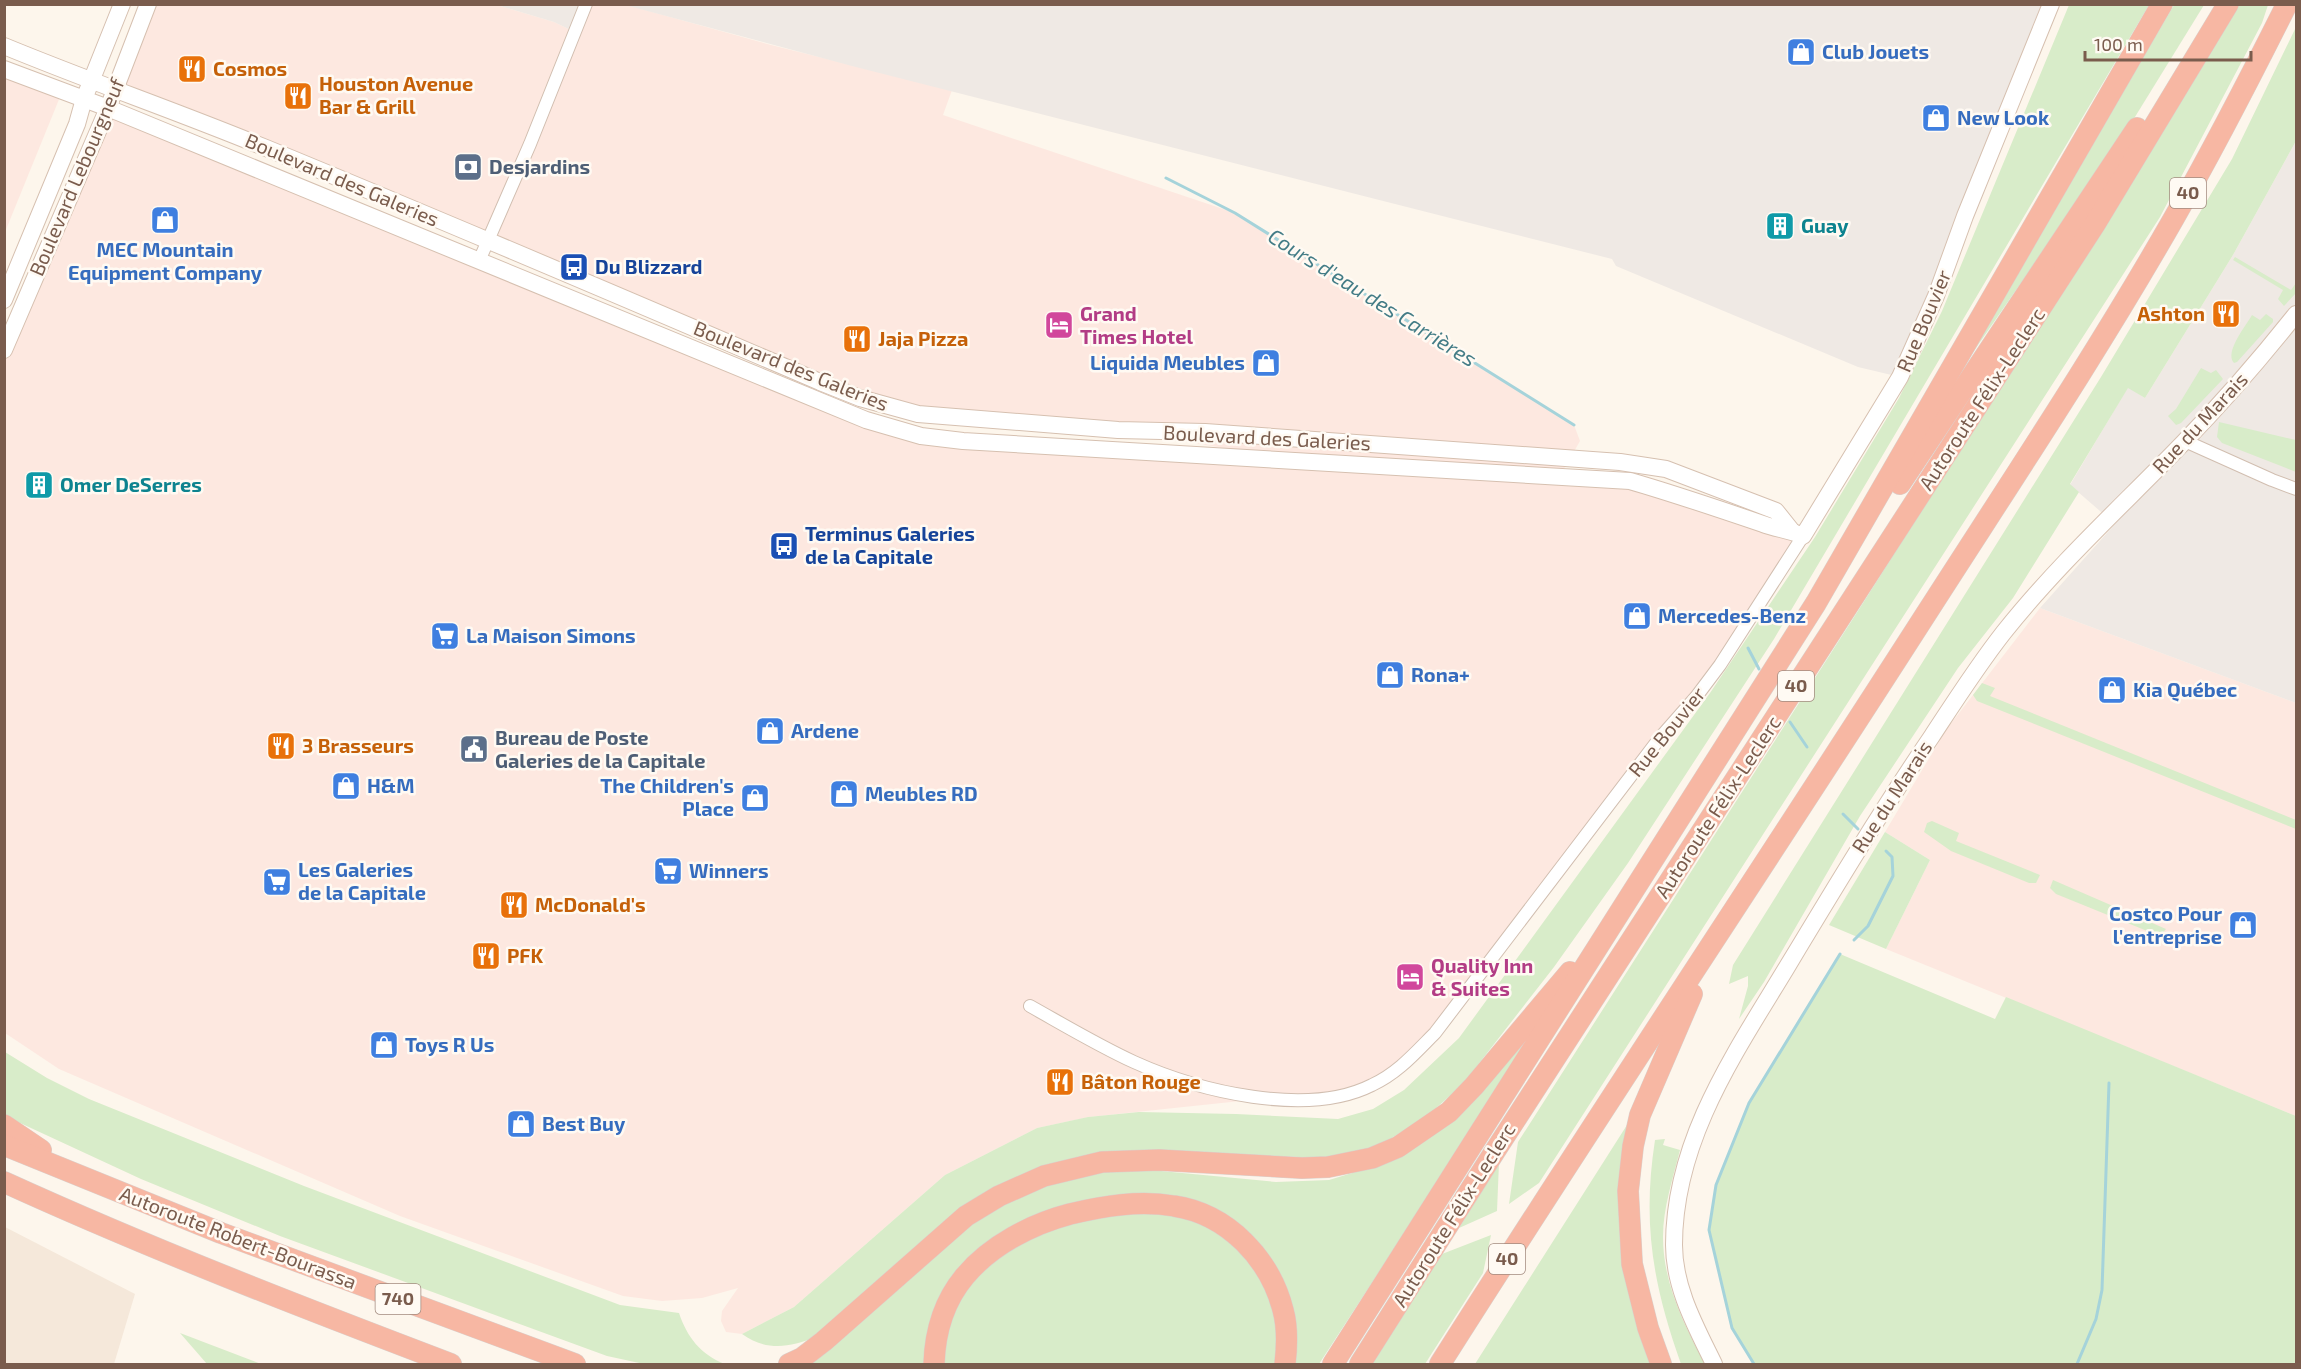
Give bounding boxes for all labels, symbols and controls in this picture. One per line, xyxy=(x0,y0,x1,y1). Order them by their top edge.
scale bar xyxy=(2085,24,2252,62)
text: 100 m xyxy=(2094,33,2143,55)
shop icon: Club Jouets xyxy=(1785,36,1817,68)
place label: Club Jouets xyxy=(1822,39,1929,63)
restaurant icon: Cosmos xyxy=(176,53,208,85)
place label: Cosmos xyxy=(213,56,287,80)
place label: Houston Avenue Bar & Grill xyxy=(319,71,473,118)
street label: Boulevard Lebourgneuf xyxy=(23,74,129,279)
restaurant icon: Houston Avenue Bar & Grill xyxy=(282,80,314,112)
shop icon: New Look xyxy=(1920,102,1952,134)
place label: New Look xyxy=(1957,105,2050,129)
street label: Boulevard des Galeries xyxy=(242,127,443,231)
bank icon: Desjardins xyxy=(452,151,484,183)
place label: Desjardins xyxy=(489,154,590,178)
road number: 40 xyxy=(2170,178,2206,208)
shop icon: MEC Mountain Equipment Company xyxy=(149,204,181,236)
building icon: Guay xyxy=(1764,210,1796,242)
place label: Guay xyxy=(1801,213,1849,238)
water label: Cours d'eau des Carrières xyxy=(1264,222,1482,371)
place label: MEC Mountain Equipment Company xyxy=(68,237,263,285)
bus stop icon: Du Blizzard xyxy=(558,251,590,283)
place label: Du Blizzard xyxy=(595,254,703,278)
street label: Rue Bouvier xyxy=(1891,266,1955,375)
restaurant icon: Ashton xyxy=(2210,298,2242,330)
place label: Grand Times Hotel xyxy=(1080,301,1193,348)
place label: Ashton xyxy=(2137,301,2205,325)
street label: Autoroute Félix-Leclerc xyxy=(1913,303,2049,494)
hotel icon: Grand Times Hotel xyxy=(1043,309,1075,341)
street label: Boulevard des Galeries xyxy=(690,315,892,415)
restaurant icon: Jaja Pizza xyxy=(841,323,873,355)
place label: Jaja Pizza xyxy=(878,326,968,350)
shop icon: Liquida Meubles xyxy=(1250,347,1282,379)
place label: Liquida Meubles xyxy=(1090,350,1245,374)
street label: Rue du Marais xyxy=(2147,367,2252,478)
street label: Boulevard des Galeries xyxy=(1163,420,1371,454)
building icon: Omer DeSerres xyxy=(23,469,55,501)
place label: Omer DeSerres xyxy=(60,472,202,496)
place label: Terminus Galeries de la Capitale xyxy=(805,521,975,568)
bus stop icon: Terminus Galeries de la Capitale xyxy=(768,530,800,562)
shop icon: Mercedes-Benz xyxy=(1621,600,1653,632)
place label: Mercedes-Benz xyxy=(1658,603,1806,627)
supermarket icon: La Maison Simons xyxy=(429,620,461,652)
place label: La Maison Simons xyxy=(466,623,636,647)
shop icon: Rona+ xyxy=(1374,659,1406,691)
place label: Rona+ xyxy=(1411,662,1470,686)
road number: 40 xyxy=(1778,671,1814,701)
shop icon: Kia Québec xyxy=(2096,674,2128,706)
place label: Kia Québec xyxy=(2133,677,2237,702)
street label: Rue Bouvier xyxy=(1623,682,1710,781)
street label: Autoroute Félix-Leclerc xyxy=(1649,711,1785,902)
shop icon: Ardene xyxy=(754,715,786,747)
place label: Ardene xyxy=(791,718,859,742)
place label: Bureau de Poste Galeries de la Capitale xyxy=(495,725,705,772)
restaurant icon: 3 Brasseurs xyxy=(265,730,297,762)
place label: 3 Brasseurs xyxy=(302,733,414,757)
public building icon: Bureau de Poste Galeries de la Capitale xyxy=(458,733,490,765)
street label: Rue du Marais xyxy=(1846,736,1936,857)
shop icon: H&M xyxy=(330,770,362,802)
place label: H&M xyxy=(367,773,414,797)
place label: The Children's Place xyxy=(600,773,734,820)
shop icon: Meubles RD xyxy=(828,778,860,810)
place label: Meubles RD xyxy=(865,781,978,805)
shop icon: The Children's Place xyxy=(739,782,771,814)
supermarket icon: Winners xyxy=(652,855,684,887)
place label: Les Galeries de la Capitale xyxy=(298,857,426,904)
place label: Winners xyxy=(689,858,769,882)
supermarket icon: Les Galeries de la Capitale xyxy=(261,866,293,898)
restaurant icon: McDonald's xyxy=(498,889,530,921)
place label: McDonald's xyxy=(535,892,646,916)
place label: Costco Pour l'entreprise xyxy=(2109,901,2222,948)
shop icon: Costco Pour l'entreprise xyxy=(2227,909,2259,941)
restaurant icon: PFK xyxy=(470,940,502,972)
place label: PFK xyxy=(507,943,544,967)
place label: Quality Inn & Suites xyxy=(1431,953,1533,1000)
hotel icon: Quality Inn & Suites xyxy=(1394,961,1426,993)
shop icon: Toys R Us xyxy=(368,1029,400,1061)
place label: Toys R Us xyxy=(405,1032,494,1057)
restaurant icon: Bâton Rouge xyxy=(1044,1066,1076,1098)
place label: Bâton Rouge xyxy=(1081,1069,1201,1093)
shop icon: Best Buy xyxy=(505,1108,537,1140)
place label: Best Buy xyxy=(542,1111,626,1136)
street label: Autoroute Félix-Leclerc xyxy=(1387,1118,1520,1311)
street label: Autoroute Robert-Bourassa xyxy=(116,1181,360,1293)
road number: 40 xyxy=(1489,1244,1525,1274)
road number: 740 xyxy=(376,1284,420,1314)

